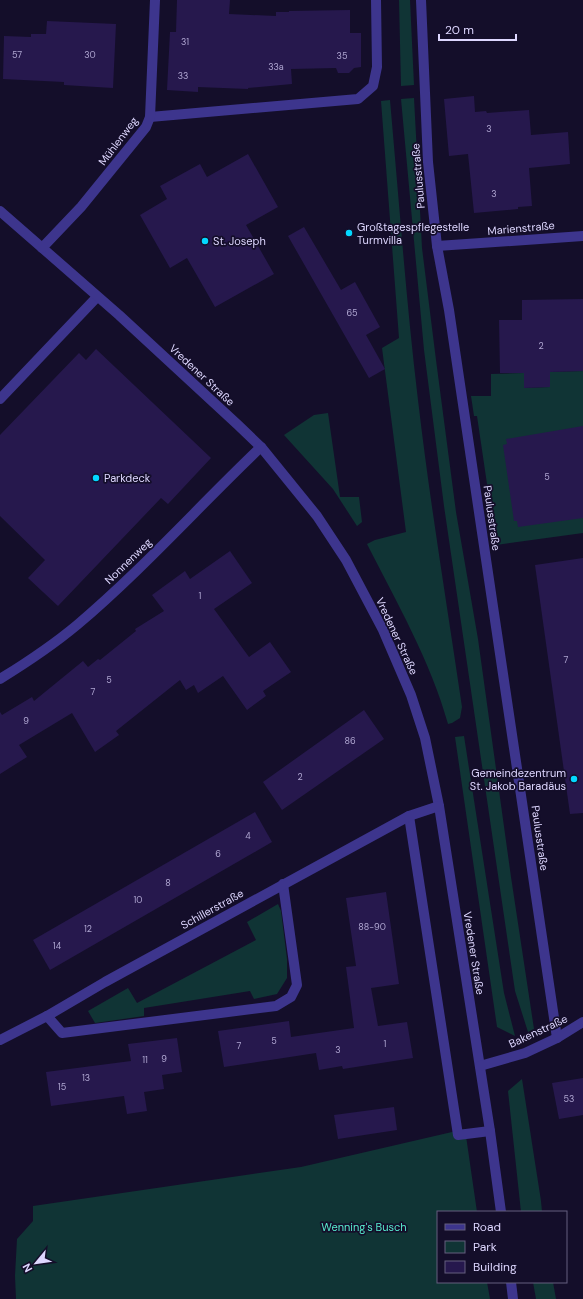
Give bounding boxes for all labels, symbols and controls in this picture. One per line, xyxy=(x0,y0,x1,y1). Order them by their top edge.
scale bar xyxy=(439,16,516,42)
text: 20 m xyxy=(445,22,474,38)
house number: 31 xyxy=(181,36,189,48)
house number: 57 xyxy=(12,49,22,61)
house number: 30 xyxy=(84,49,96,61)
house number: 35 xyxy=(337,50,347,62)
house number: 33a xyxy=(268,61,284,73)
house number: 33 xyxy=(178,70,188,82)
street label: Mühlenweg xyxy=(95,114,141,168)
house number: 3 xyxy=(486,123,492,135)
street label: Paulusstraße xyxy=(408,143,428,209)
house number: 3 xyxy=(491,188,497,200)
street label: Marienstraße xyxy=(487,218,555,238)
place label: Großtagespflegestelle Turmvilla xyxy=(357,220,469,247)
marker: Großtagespflegestelle Turmvilla xyxy=(344,228,354,238)
place label: St. Joseph xyxy=(213,234,266,248)
marker: St. Joseph xyxy=(200,236,210,246)
house number: 65 xyxy=(347,307,357,319)
house number: 2 xyxy=(538,340,544,352)
street label: Vredener Straße xyxy=(167,341,237,409)
place label: Parkdeck xyxy=(104,471,151,485)
house number: 5 xyxy=(544,471,550,483)
marker: Parkdeck xyxy=(91,473,101,483)
street label: Paulusstraße xyxy=(480,484,504,552)
street label: Nonnenweg xyxy=(102,535,154,587)
house number: 1 xyxy=(199,590,202,602)
street label: Vredener Straße xyxy=(373,595,421,677)
house number: 7 xyxy=(564,654,569,666)
house number: 5 xyxy=(106,674,112,686)
house number: 7 xyxy=(91,686,96,698)
house number: 9 xyxy=(23,715,29,727)
house number: 86 xyxy=(344,735,356,747)
place label: Gemeindezentrum St. Jakob Baradäus xyxy=(470,766,566,793)
house number: 2 xyxy=(297,771,303,783)
marker: Gemeindezentrum St. Jakob Baradäus xyxy=(569,774,579,784)
street label: Paulusstraße xyxy=(528,804,552,872)
house number: 4 xyxy=(245,830,251,842)
house number: 6 xyxy=(215,848,221,860)
house number: 8 xyxy=(165,877,171,889)
street label: Schillerstraße xyxy=(178,886,246,932)
house number: 10 xyxy=(134,894,142,906)
street label: Vredener Straße xyxy=(461,910,487,996)
house number: 88-90 xyxy=(358,921,386,933)
house number: 12 xyxy=(84,923,92,935)
house number: 14 xyxy=(53,940,62,952)
street label: Bakenstraße xyxy=(506,1011,570,1051)
house number: 5 xyxy=(271,1035,277,1047)
house number: 1 xyxy=(384,1038,387,1050)
house number: 7 xyxy=(237,1040,242,1052)
house number: 3 xyxy=(335,1044,341,1056)
house number: 9 xyxy=(161,1053,167,1065)
house number: 11 xyxy=(142,1054,148,1066)
house number: 13 xyxy=(82,1072,90,1084)
house number: 15 xyxy=(58,1081,66,1093)
house number: 53 xyxy=(564,1093,574,1105)
legend xyxy=(437,1211,567,1283)
text: Road xyxy=(473,1219,501,1235)
park label: Wenning's Busch xyxy=(321,1220,407,1234)
text: Park xyxy=(473,1239,497,1255)
north arrow xyxy=(16,1243,56,1283)
text: Building xyxy=(473,1259,517,1275)
text: N xyxy=(19,1261,35,1275)

